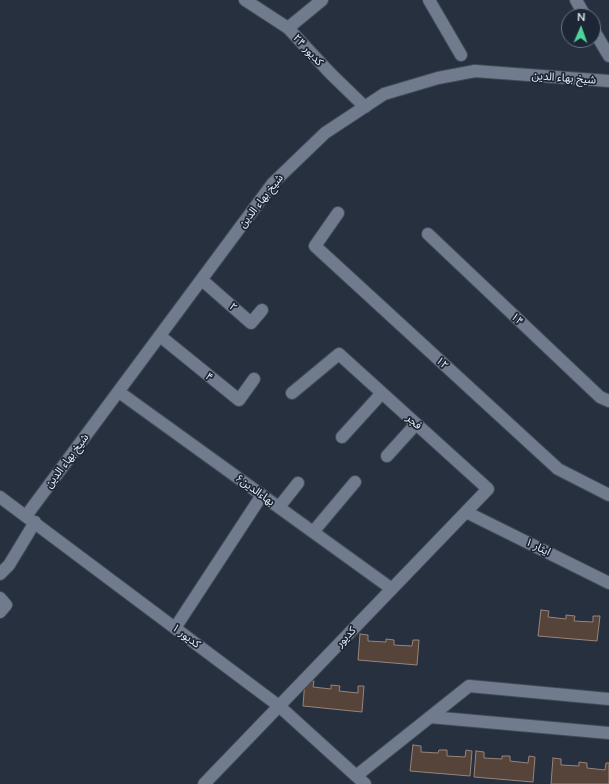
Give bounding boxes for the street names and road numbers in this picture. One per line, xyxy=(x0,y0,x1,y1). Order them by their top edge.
street label: کدیور ۲۴ xyxy=(290,31,326,69)
street label: شیخ بهاء الدین xyxy=(531,69,597,87)
street label: شیخ بهاء الدین xyxy=(236,172,286,230)
street label: ۲ xyxy=(226,300,240,314)
street label: ۱۴ xyxy=(508,310,526,328)
street label: ۱۲ xyxy=(433,354,451,372)
street label: ۴ xyxy=(202,370,216,384)
street label: فجر xyxy=(404,412,424,432)
street label: شیخ بهاء الدین xyxy=(42,431,92,491)
street label: ۶بهاءالدين xyxy=(233,471,277,509)
street label: ایثار ۱ xyxy=(523,535,553,559)
street label: کدیور ۱ xyxy=(169,621,203,651)
street label: کدیور xyxy=(333,624,359,650)

